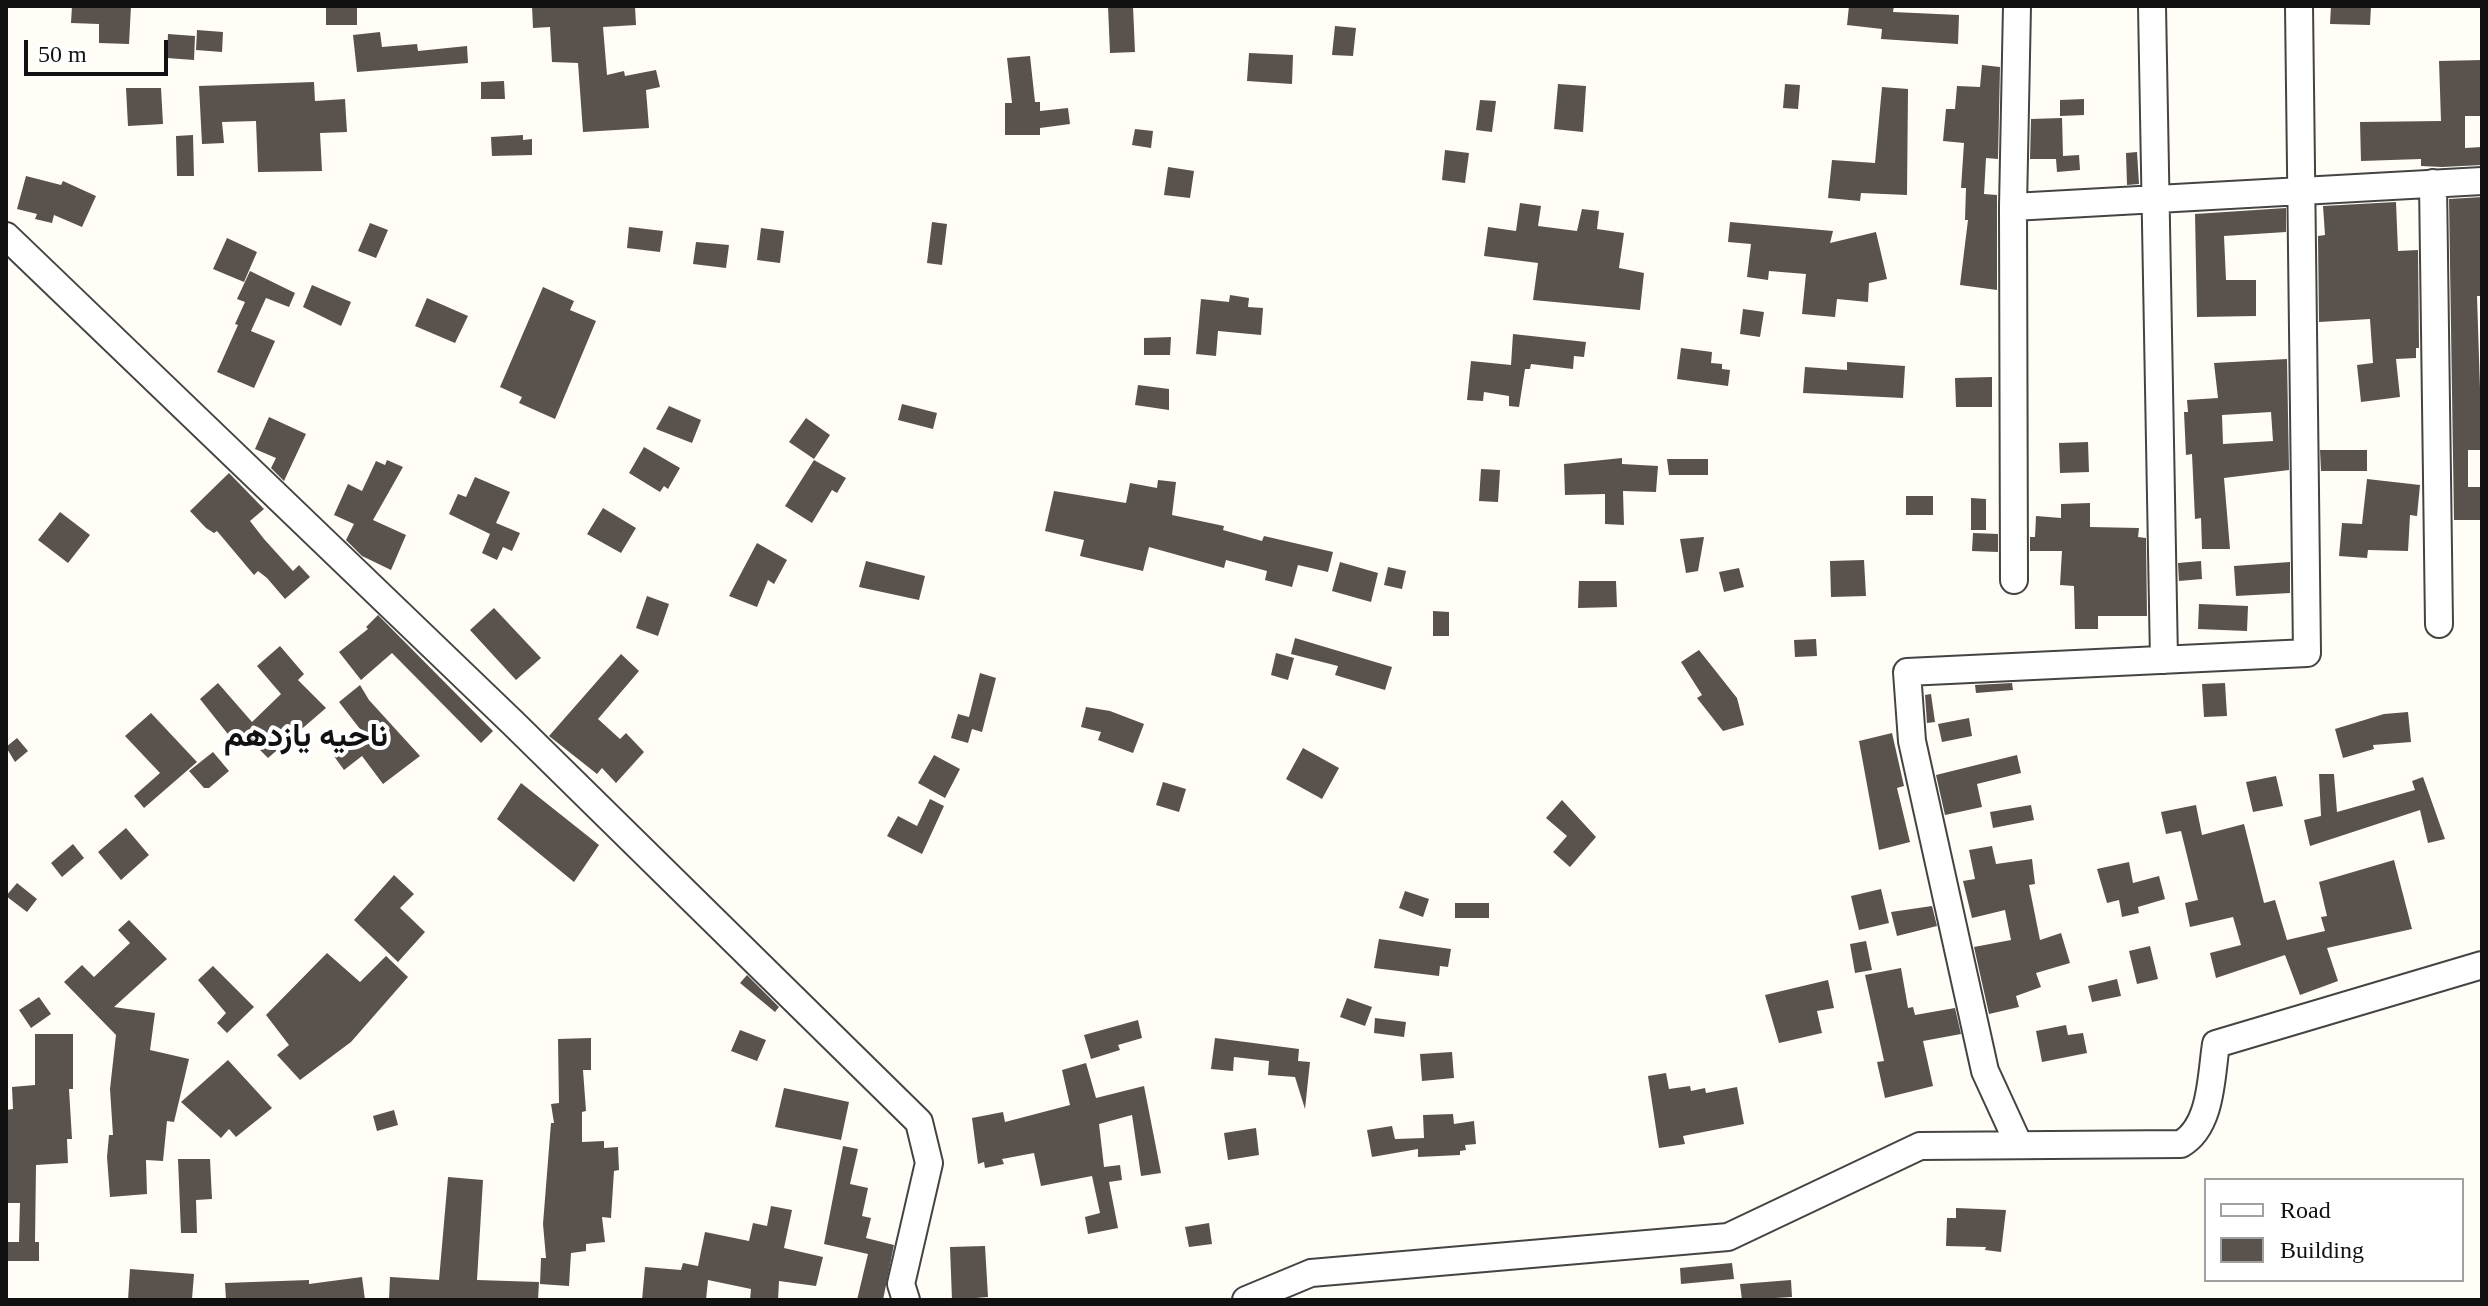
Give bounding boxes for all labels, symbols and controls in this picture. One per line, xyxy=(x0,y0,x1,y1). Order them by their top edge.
scale bar xyxy=(28,24,172,74)
text: 50 m xyxy=(38,41,87,67)
district label: ناحیه یازدهم xyxy=(224,719,388,757)
legend xyxy=(2204,1178,2464,1282)
text: Road xyxy=(2280,1197,2331,1223)
text: Building xyxy=(2280,1237,2364,1263)

